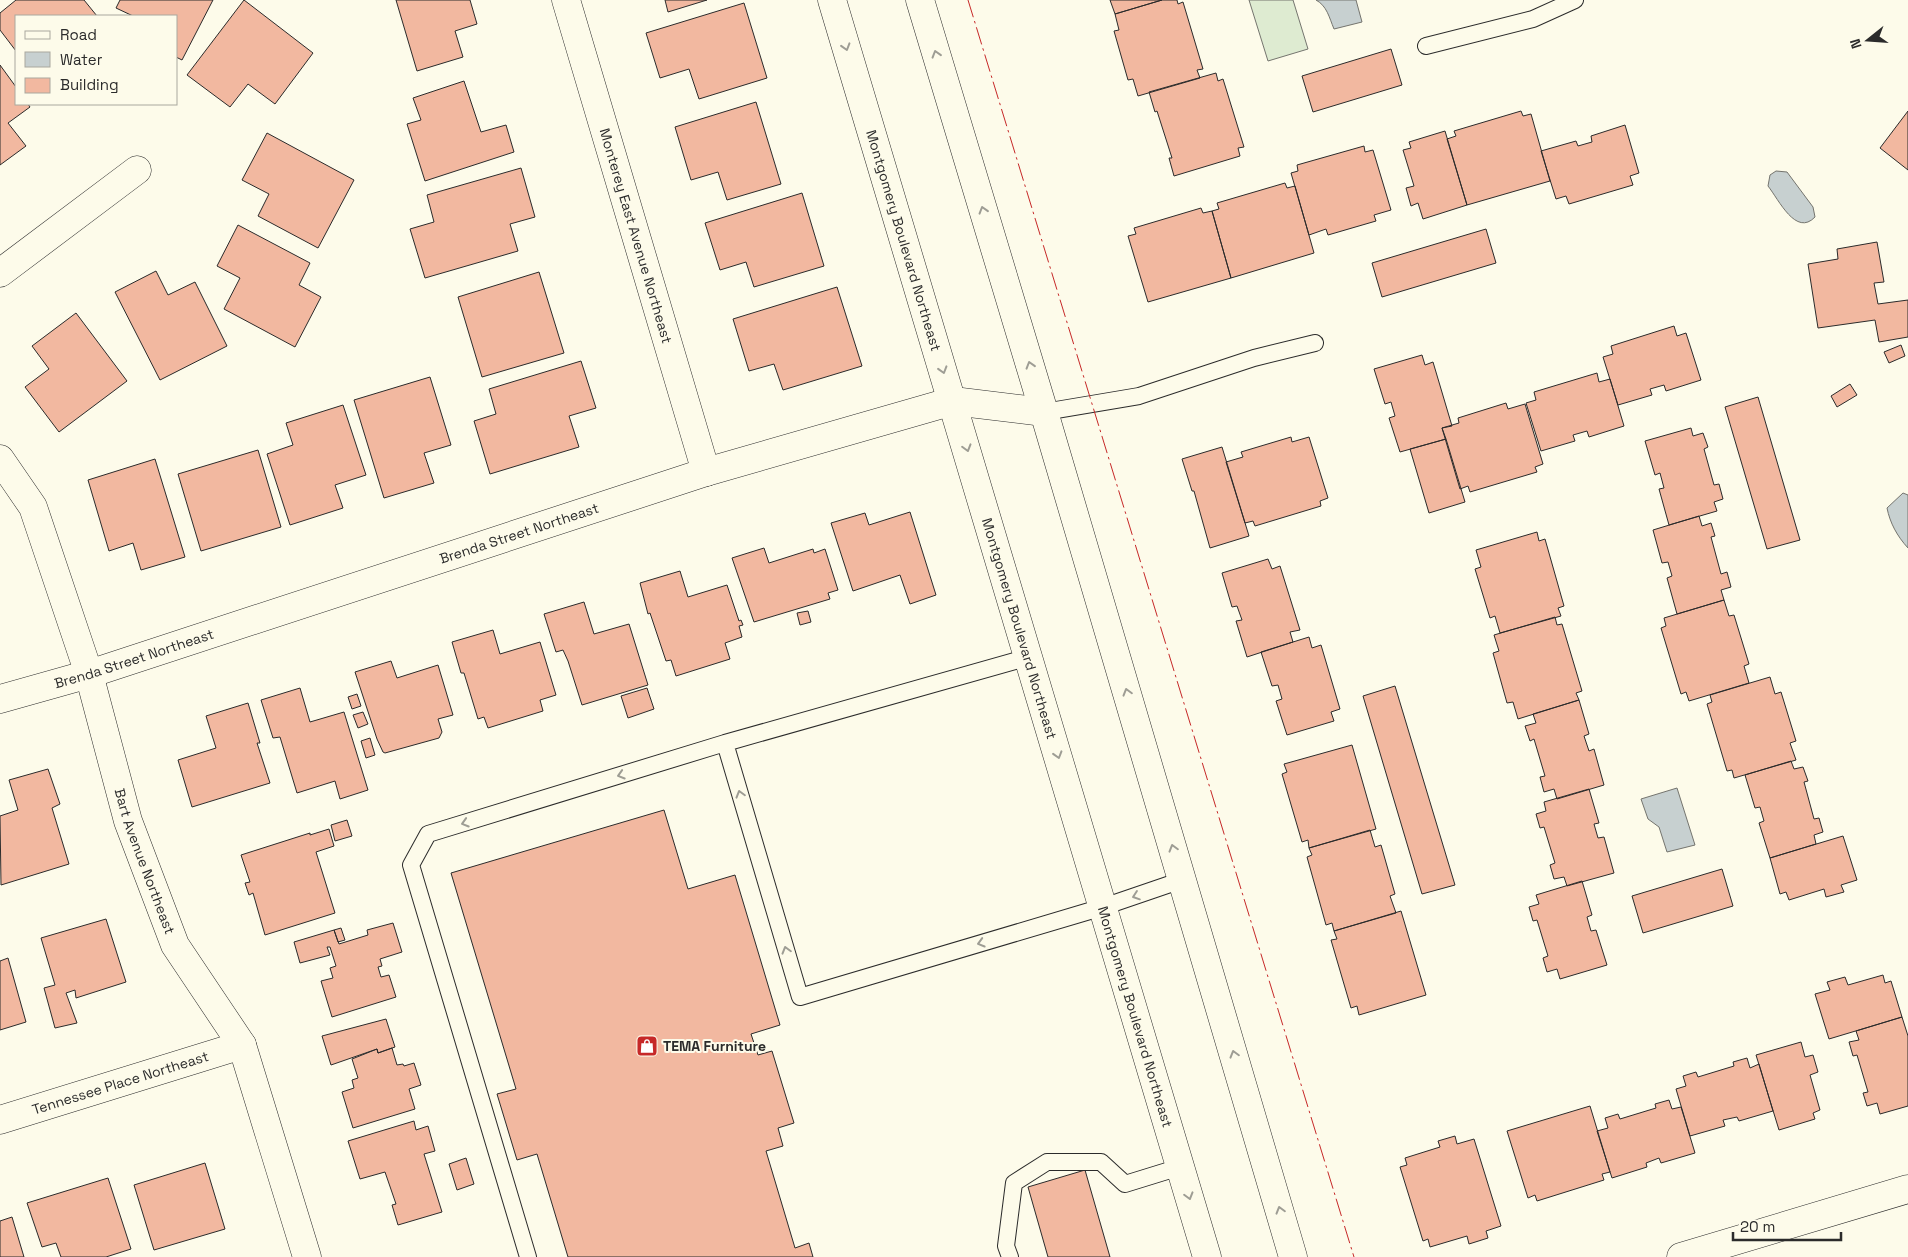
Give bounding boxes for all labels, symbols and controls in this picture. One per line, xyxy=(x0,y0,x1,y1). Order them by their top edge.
legend xyxy=(15,15,178,105)
north arrow xyxy=(1843,15,1893,65)
text: Road xyxy=(60,25,97,44)
text: N xyxy=(1846,37,1866,51)
one-way arrow xyxy=(841,42,851,50)
text: Water xyxy=(60,50,103,69)
one-way arrow xyxy=(932,51,942,59)
text: Building xyxy=(60,75,119,94)
street label: Monterey East Avenue Northeast xyxy=(596,126,676,346)
street label: Montgomery Boulevard Northeast xyxy=(862,128,945,353)
one-way arrow xyxy=(979,206,989,214)
one-way arrow xyxy=(1026,362,1036,370)
one-way arrow xyxy=(938,365,948,373)
one-way arrow xyxy=(961,444,971,452)
street label: Brenda Street Northeast xyxy=(437,499,601,568)
street label: Montgomery Boulevard Northeast xyxy=(978,516,1061,741)
street label: Brenda Street Northeast xyxy=(52,625,216,692)
one-way arrow xyxy=(1122,688,1133,697)
one-way arrow xyxy=(1052,750,1062,759)
one-way arrow xyxy=(617,770,625,780)
street label: Bart Avenue Northeast xyxy=(111,786,179,937)
one-way arrow xyxy=(736,791,746,799)
one-way arrow xyxy=(462,817,470,827)
one-way arrow xyxy=(1168,844,1178,853)
one-way arrow xyxy=(1133,890,1141,900)
street label: Montgomery Boulevard Northeast xyxy=(1094,904,1177,1130)
one-way arrow xyxy=(977,937,985,947)
one-way arrow xyxy=(782,947,792,955)
shop icon: TEMA Furniture xyxy=(635,1034,659,1058)
place label: TEMA Furniture xyxy=(663,1037,766,1055)
street label: Tennessee Place Northeast xyxy=(30,1047,211,1119)
one-way arrow xyxy=(1229,1051,1239,1059)
one-way arrow xyxy=(1183,1191,1193,1200)
one-way arrow xyxy=(1275,1207,1285,1215)
scale bar xyxy=(1733,1210,1840,1242)
text: 20 m xyxy=(1740,1217,1775,1236)

